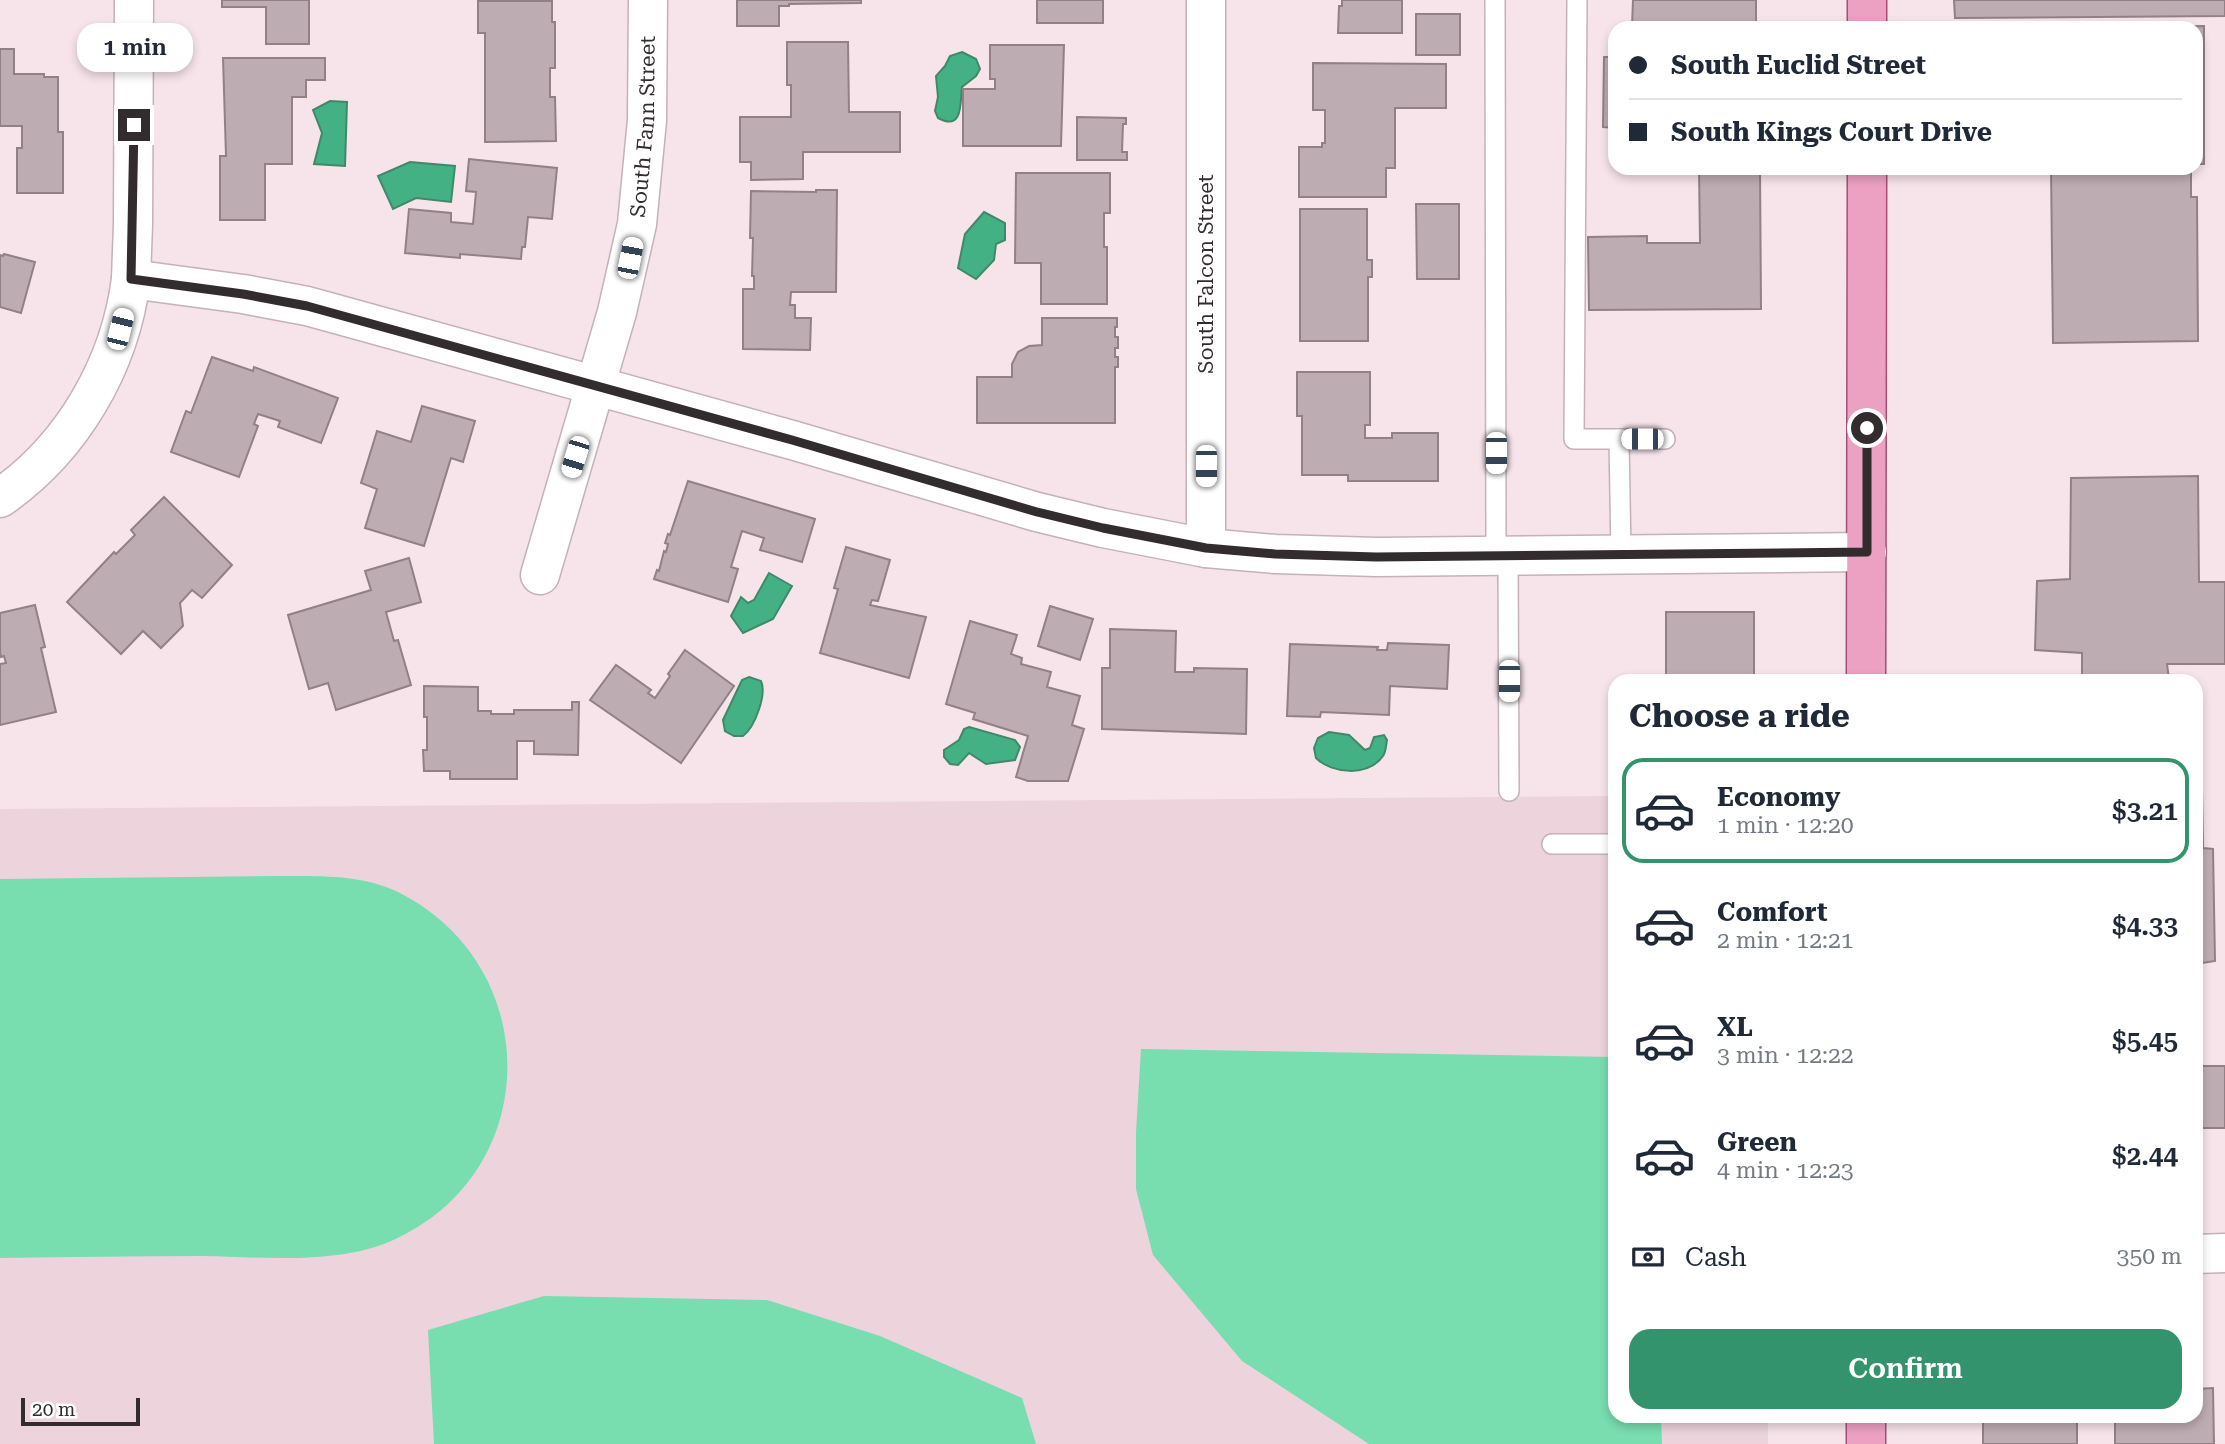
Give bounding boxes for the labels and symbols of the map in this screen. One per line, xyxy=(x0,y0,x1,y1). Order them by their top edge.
callout: 1 min xyxy=(76,24,192,72)
street label: South Fann Street xyxy=(626,36,660,218)
route end xyxy=(118,109,150,141)
street label: South Falcon Street xyxy=(1194,174,1218,374)
car xyxy=(616,235,645,281)
car xyxy=(105,306,136,352)
route start xyxy=(1851,412,1883,444)
car xyxy=(1622,429,1664,450)
car xyxy=(1486,432,1507,474)
car xyxy=(559,434,592,480)
car xyxy=(1196,445,1217,487)
car xyxy=(1499,660,1520,702)
scale bar xyxy=(21,1395,140,1427)

